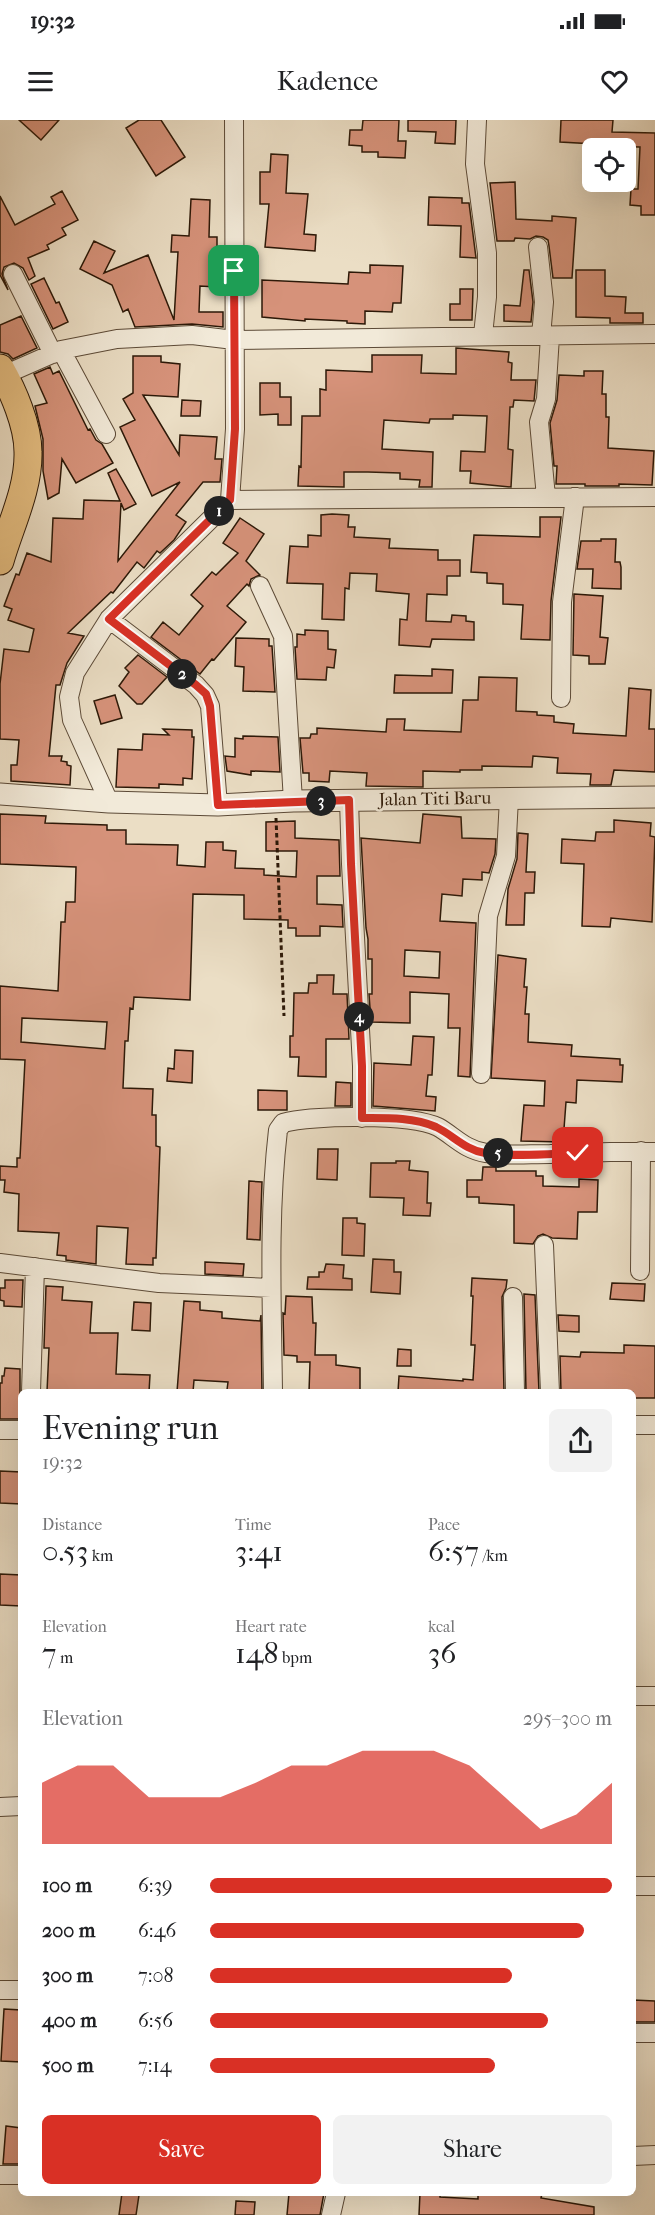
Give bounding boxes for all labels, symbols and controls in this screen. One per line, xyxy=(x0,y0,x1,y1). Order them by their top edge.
text: 19:32 xyxy=(30,8,75,34)
icon: menu xyxy=(24,65,57,98)
text: Kadence xyxy=(277,65,378,97)
icon: heart xyxy=(598,65,631,98)
map controls xyxy=(582,138,636,192)
button: locate xyxy=(582,138,636,192)
pin xyxy=(208,245,259,296)
icon: arrive xyxy=(217,254,250,287)
pin: 1 xyxy=(204,496,234,526)
text: 1 xyxy=(216,501,222,520)
pin: 2 xyxy=(167,659,197,689)
text: 2 xyxy=(178,664,186,683)
pin: 3 xyxy=(306,786,336,816)
street label: Jalan Titi Baru xyxy=(376,788,492,811)
text: 3 xyxy=(318,791,324,810)
pin: 4 xyxy=(344,1002,374,1032)
text: 4 xyxy=(354,1007,364,1026)
pin xyxy=(552,1127,603,1178)
icon: check xyxy=(561,1136,594,1169)
pin: 5 xyxy=(483,1138,513,1168)
text: 5 xyxy=(495,1143,501,1162)
text: Evening run xyxy=(42,1409,219,1448)
button: share xyxy=(549,1409,612,1472)
text: 19:32 xyxy=(42,1451,83,1474)
text: Distance xyxy=(42,1515,102,1534)
text: Time xyxy=(235,1515,271,1534)
text: Pace xyxy=(428,1515,460,1534)
text: 0.53 xyxy=(42,1534,88,1569)
text: 3:41 xyxy=(235,1534,283,1569)
text: 6:57 xyxy=(428,1534,479,1569)
text: km xyxy=(88,1546,113,1565)
text: /km xyxy=(479,1546,508,1565)
text: Elevation xyxy=(42,1617,107,1636)
text: Heart rate xyxy=(235,1617,307,1636)
text: kcal xyxy=(428,1617,455,1636)
text: 7 xyxy=(42,1636,56,1671)
text: 148 xyxy=(235,1636,279,1671)
text: 36 xyxy=(428,1636,457,1671)
text: m xyxy=(56,1648,73,1667)
text: bpm xyxy=(279,1648,312,1667)
text: Elevation xyxy=(42,1707,123,1730)
text: 295–300 m xyxy=(523,1707,612,1730)
text: 100 m xyxy=(42,1874,92,1897)
text: 6:39 xyxy=(138,1874,172,1897)
text: 200 m xyxy=(42,1919,95,1942)
text: 6:46 xyxy=(138,1919,176,1942)
text: 300 m xyxy=(42,1964,93,1987)
text: 7:08 xyxy=(138,1964,174,1987)
text: 400 m xyxy=(42,2009,97,2032)
text: 6:56 xyxy=(138,2009,173,2032)
text: 500 m xyxy=(42,2054,94,2077)
text: 7:14 xyxy=(138,2054,171,2077)
button: Save xyxy=(42,2115,321,2184)
button: Share xyxy=(333,2115,612,2184)

